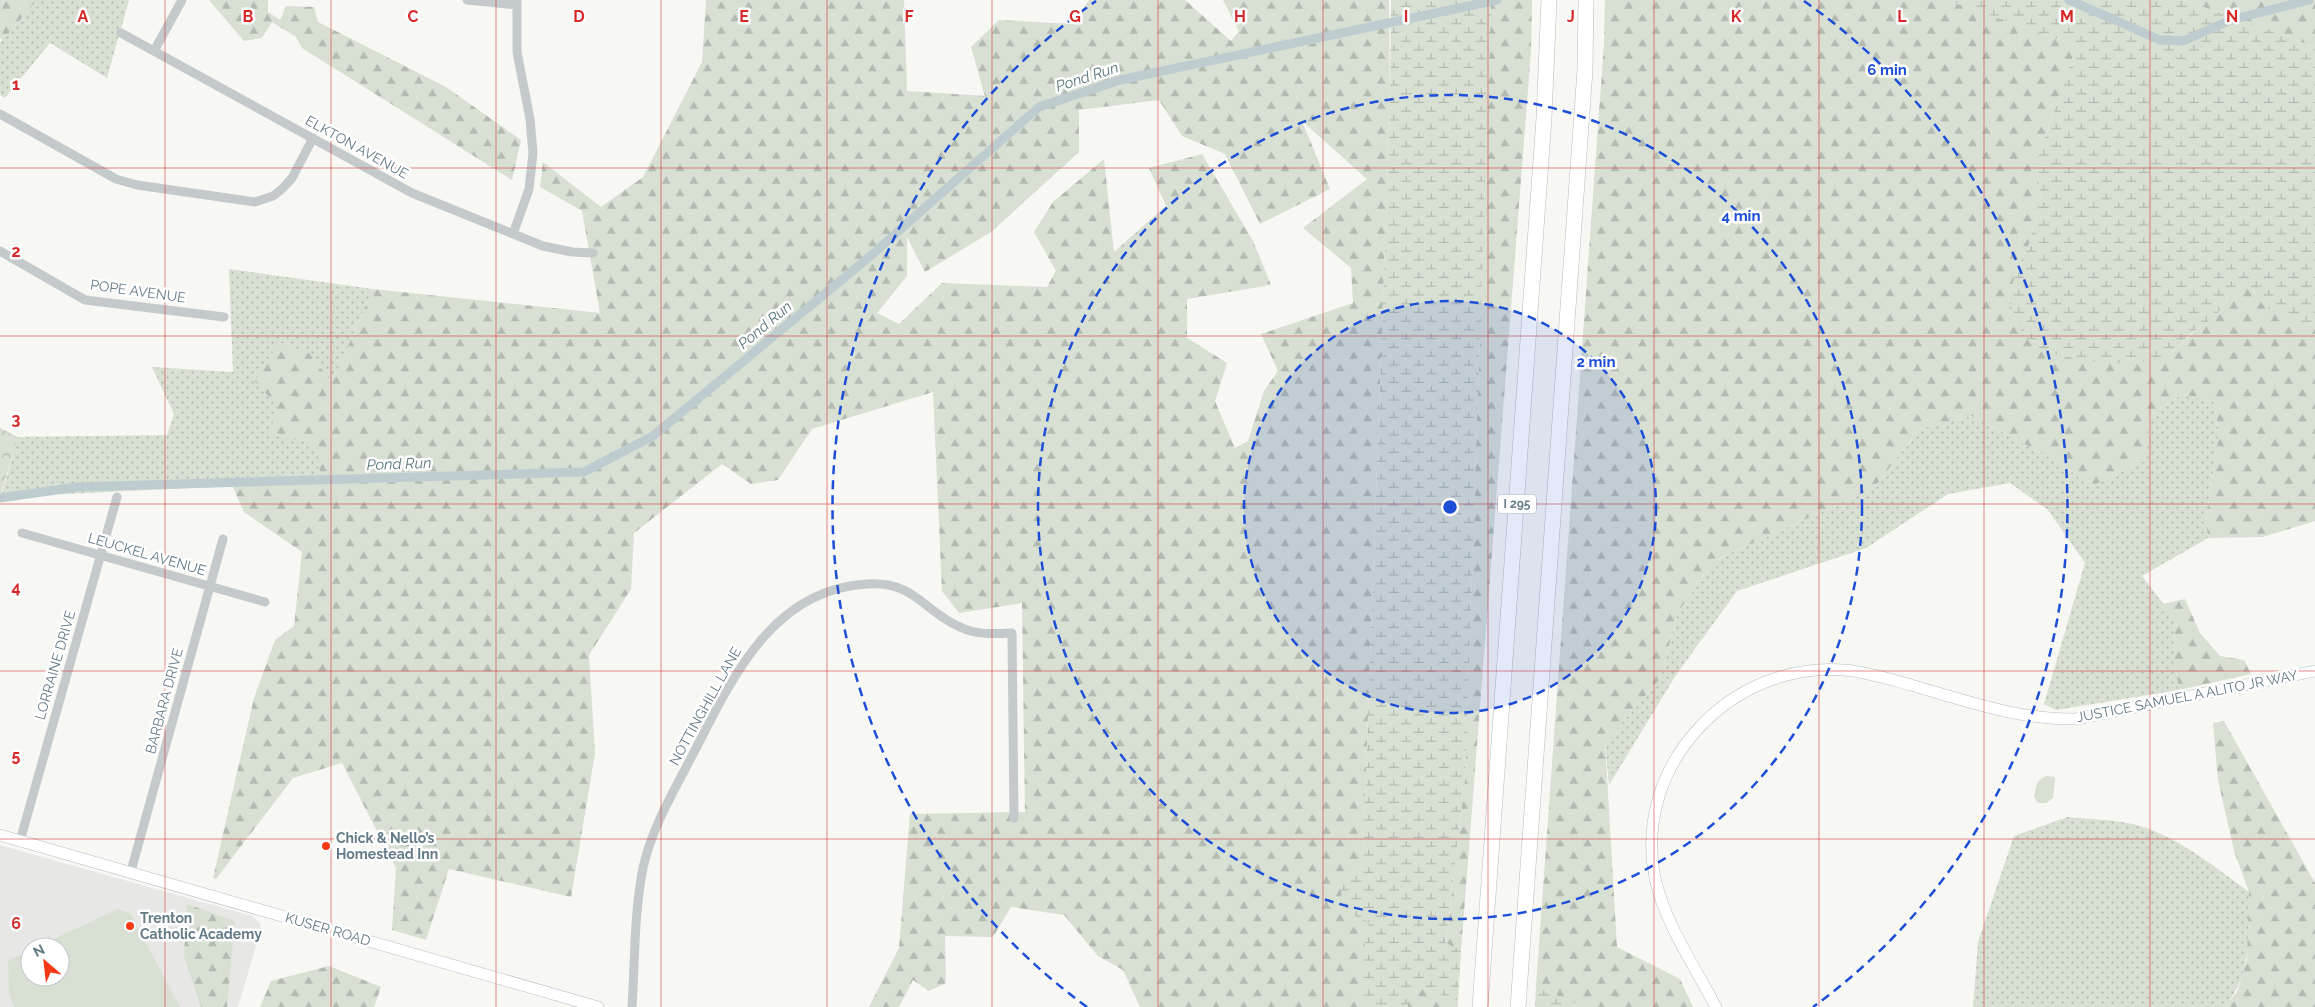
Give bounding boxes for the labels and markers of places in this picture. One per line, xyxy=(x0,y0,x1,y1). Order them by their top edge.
centre of rings xyxy=(1441,498,1459,516)
place label: Chick & Nello’s Homestead Inn xyxy=(336,830,438,862)
marker: Chick & Nello’s Homestead Inn xyxy=(320,840,332,852)
place label: Trenton Catholic Academy xyxy=(140,910,262,942)
marker: Trenton Catholic Academy xyxy=(124,920,136,932)

